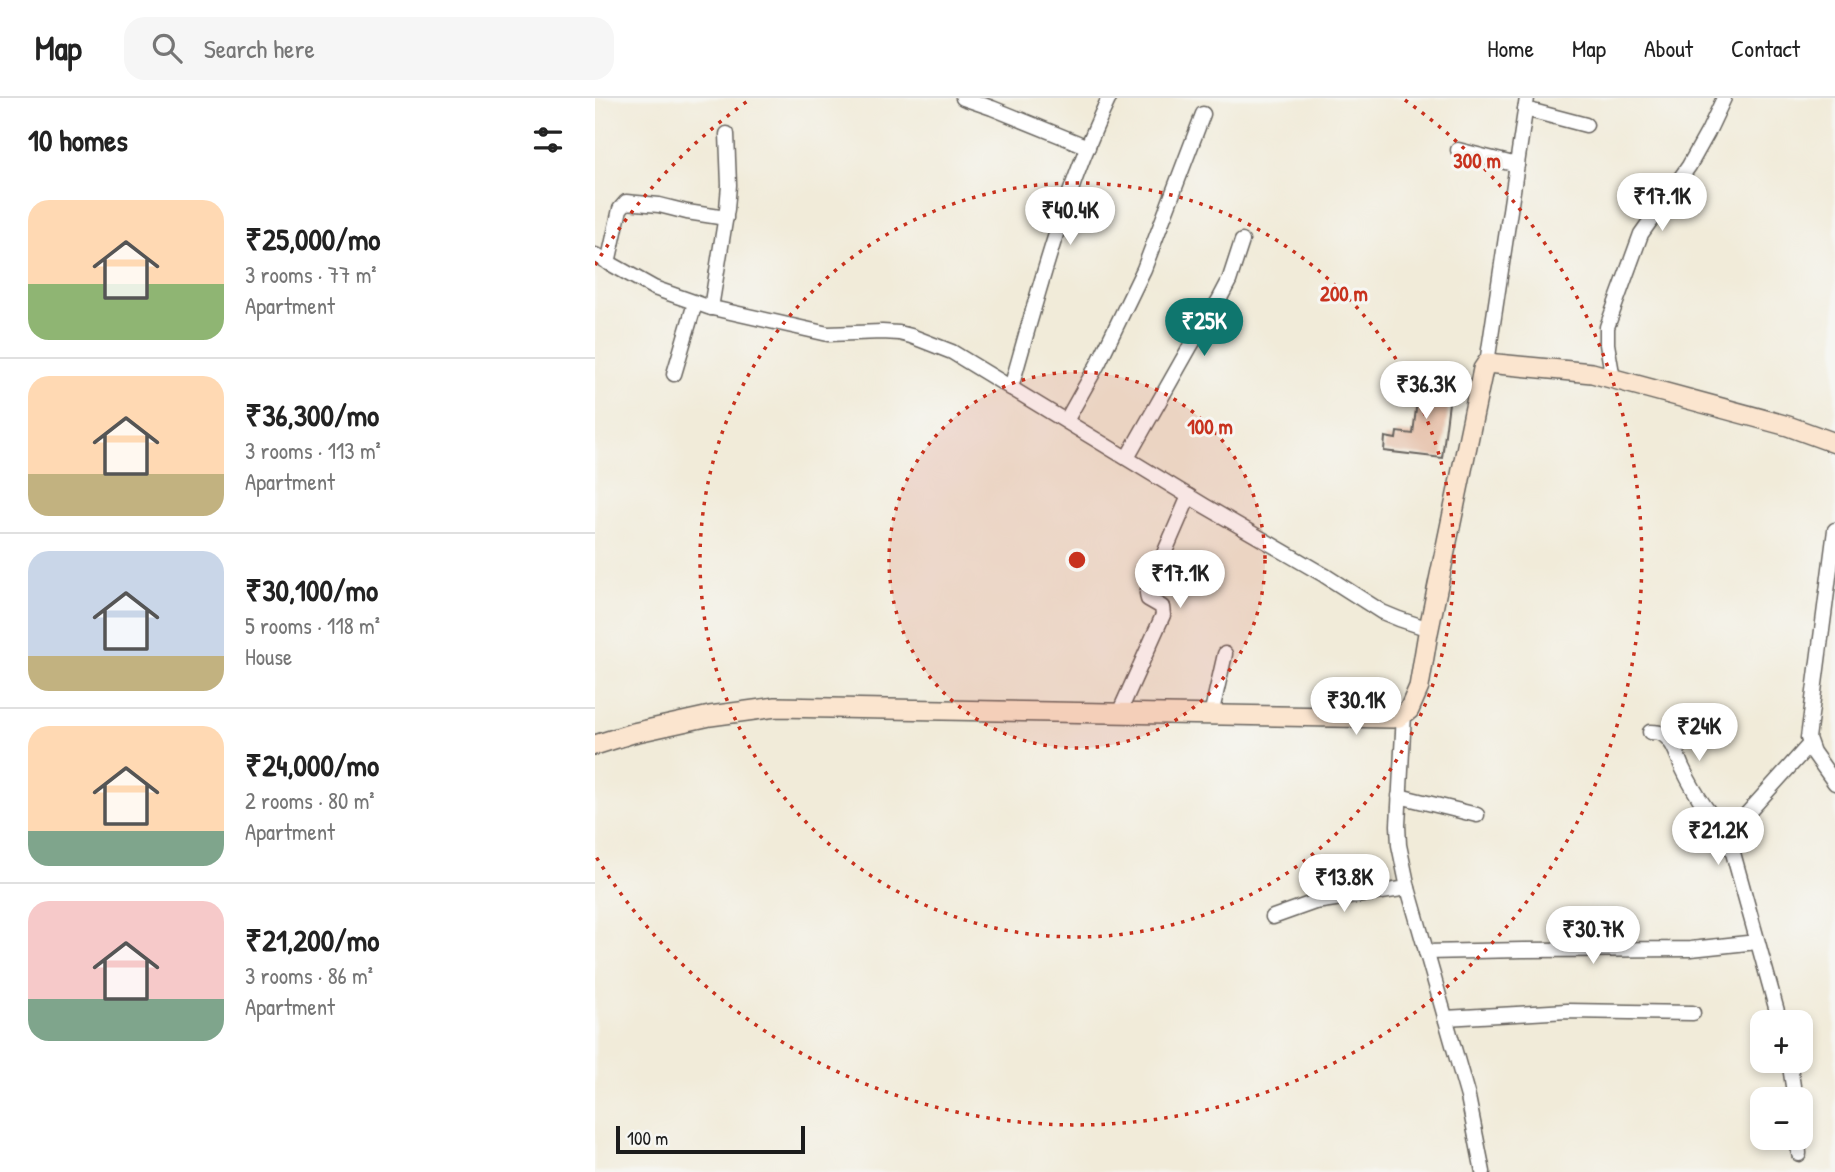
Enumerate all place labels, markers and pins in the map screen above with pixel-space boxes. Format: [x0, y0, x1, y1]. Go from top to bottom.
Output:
pin: ₹17.1K [1605, 174, 1719, 233]
pin: ₹40.4K [1013, 188, 1127, 247]
pin: ₹25K [1163, 299, 1245, 358]
pin: ₹36.3K [1369, 362, 1483, 421]
centre of rings [1065, 548, 1089, 572]
pin: ₹17.1K [1123, 550, 1237, 610]
pin: ₹30.1K [1299, 678, 1413, 737]
pin: ₹24K [1658, 704, 1740, 763]
pin: ₹21.2K [1661, 808, 1775, 867]
pin: ₹13.8K [1287, 854, 1401, 914]
pin: ₹30.7K [1536, 906, 1650, 966]

